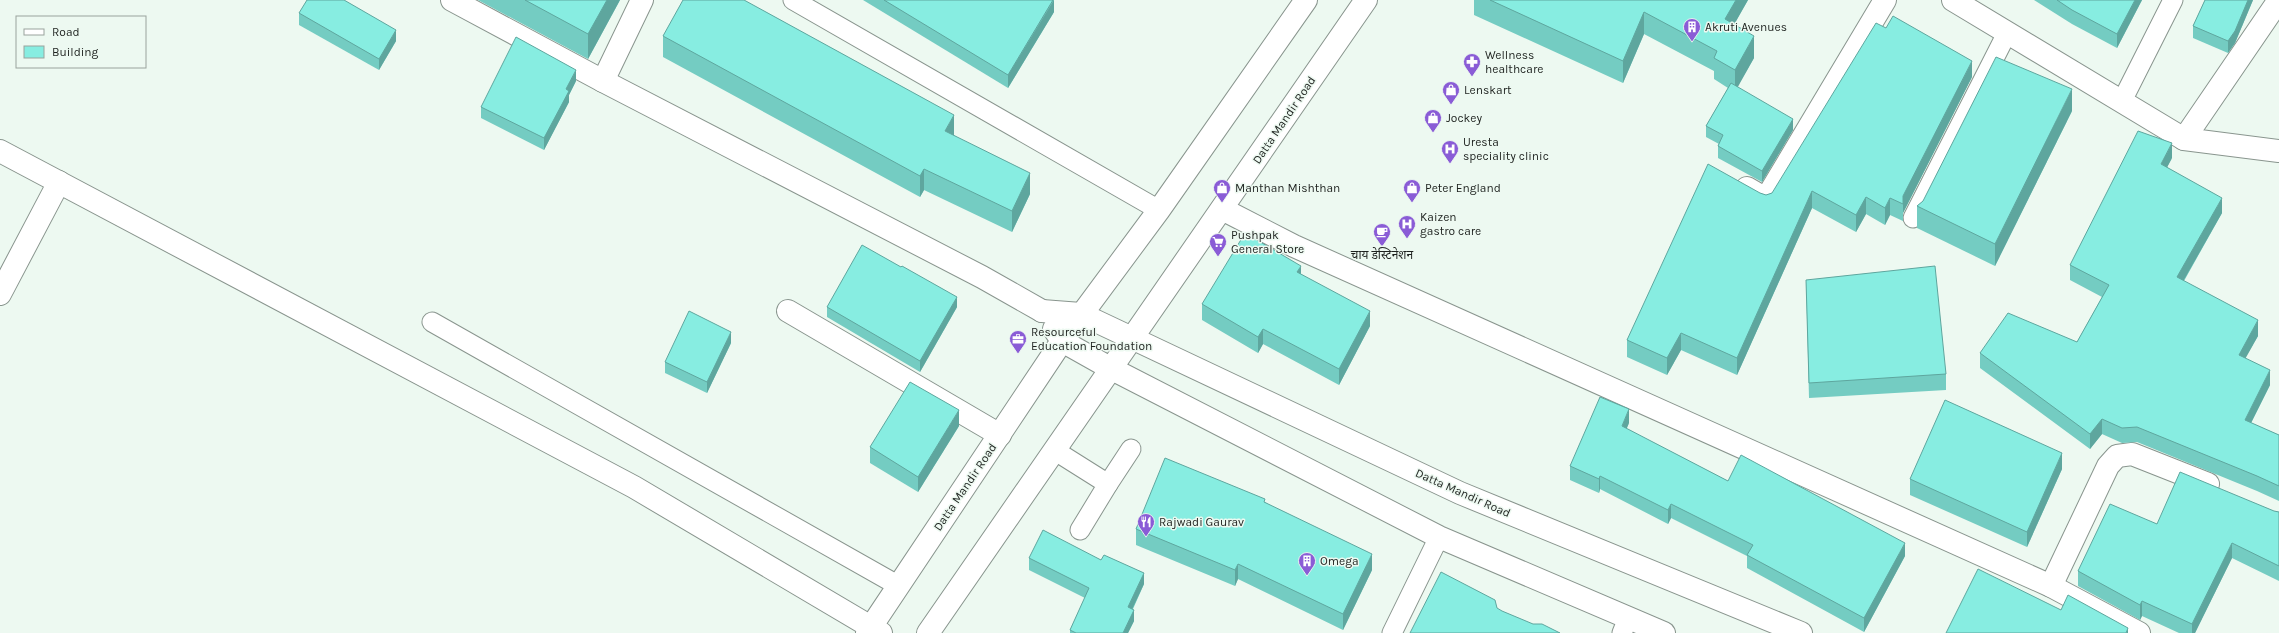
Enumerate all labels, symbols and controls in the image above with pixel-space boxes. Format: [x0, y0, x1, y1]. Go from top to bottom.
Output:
legend [16, 16, 146, 68]
building icon: Akruti Avenues [1682, 17, 1702, 42]
place label: Akruti Avenues [1705, 20, 1787, 34]
text: Road [52, 25, 80, 39]
text: Building [52, 45, 99, 59]
place label: Wellness healthcare [1485, 48, 1543, 76]
pharmacy icon: Wellness healthcare [1462, 52, 1482, 77]
street label: Datta Mandir Road [1250, 74, 1318, 166]
shop icon: Lenskart [1441, 80, 1461, 105]
place label: Lenskart [1464, 83, 1512, 97]
shop icon: Jockey [1423, 108, 1443, 133]
place label: Jockey [1446, 111, 1483, 125]
place label: Uresta speciality clinic [1463, 135, 1549, 163]
hospital icon: Uresta speciality clinic [1440, 139, 1460, 164]
shop icon: Manthan Mishthan [1212, 178, 1232, 203]
shop icon: Peter England [1402, 178, 1422, 203]
place label: Manthan Mishthan [1235, 181, 1340, 195]
place label: Peter England [1425, 181, 1501, 195]
place label: Kaizen gastro care [1420, 210, 1481, 238]
hospital icon: Kaizen gastro care [1397, 214, 1417, 239]
cafe icon: चाय डेस्टिनेशन [1372, 222, 1392, 247]
place label: Pushpak General Store [1231, 228, 1304, 256]
supermarket icon: Pushpak General Store [1208, 232, 1228, 257]
place label: चाय डेस्टिनेशन [1351, 247, 1413, 262]
place label: Resourceful Education Foundation [1031, 325, 1152, 353]
office icon: Resourceful Education Foundation [1008, 329, 1028, 354]
street label: Datta Mandir Road [931, 441, 999, 533]
street label: Datta Mandir Road [1413, 466, 1513, 520]
restaurant icon: Rajwadi Gaurav [1136, 512, 1156, 537]
place label: Rajwadi Gaurav [1159, 515, 1244, 529]
building icon: Omega [1297, 551, 1317, 576]
place label: Omega [1320, 554, 1359, 568]

